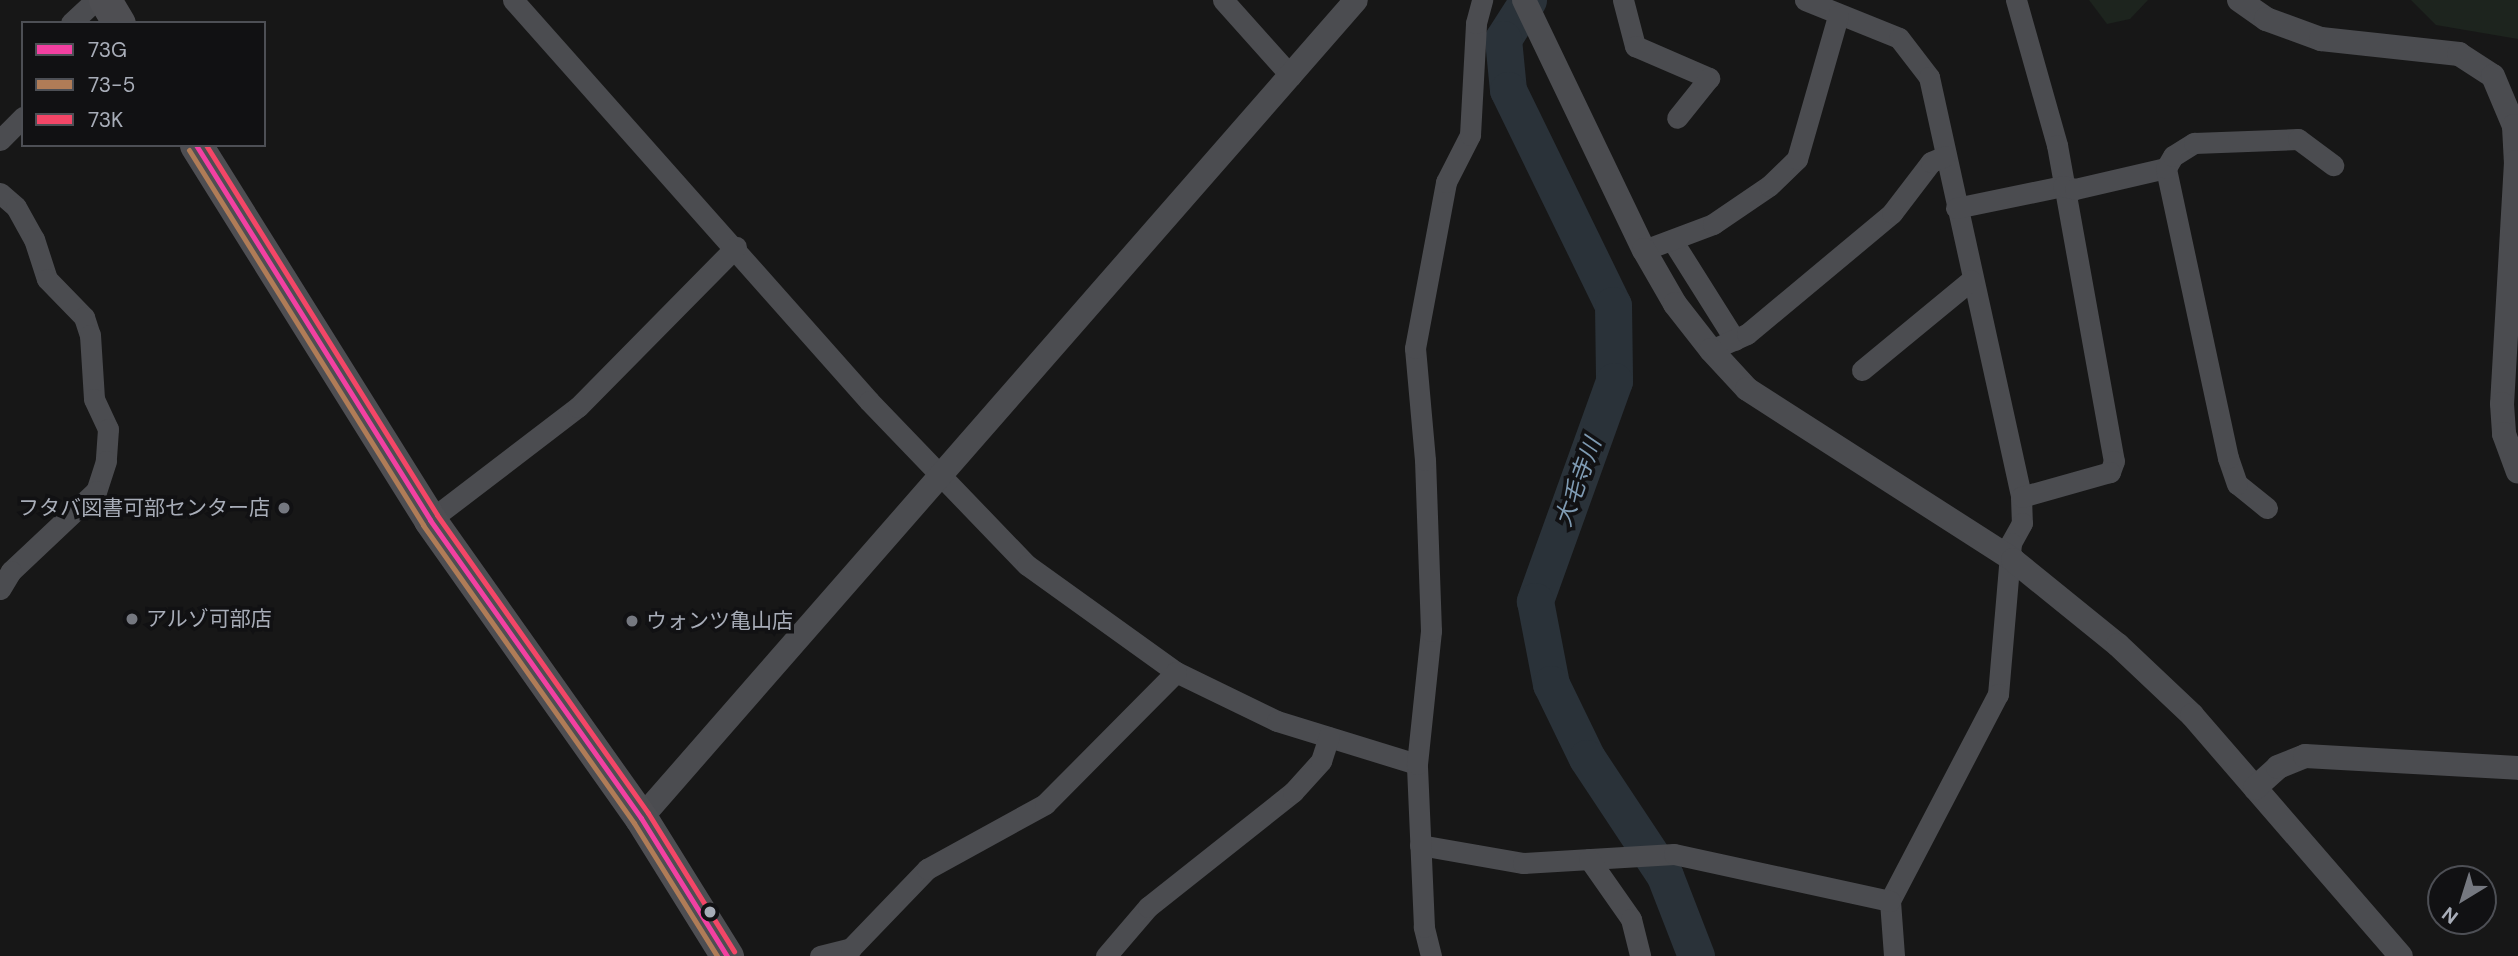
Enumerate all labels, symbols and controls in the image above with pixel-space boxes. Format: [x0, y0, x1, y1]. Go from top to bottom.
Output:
legend [21, 21, 266, 147]
text: 73G [88, 36, 127, 64]
text: 73-5 [88, 71, 135, 99]
text: 73K [88, 106, 123, 134]
water label: 大毛寺川 [1549, 434, 1607, 530]
place label: フタバ図書可部センター店 [18, 495, 270, 521]
marker: フタバ図書可部センター店 [276, 500, 292, 516]
place label: アルゾ可部店 [146, 606, 272, 632]
place label: ウォンツ亀山店 [646, 608, 793, 634]
marker: アルゾ可部店 [124, 611, 140, 627]
marker: ウォンツ亀山店 [624, 613, 640, 629]
north arrow [2427, 865, 2497, 935]
text: N [2437, 901, 2463, 929]
unlabelled marker [703, 905, 717, 919]

